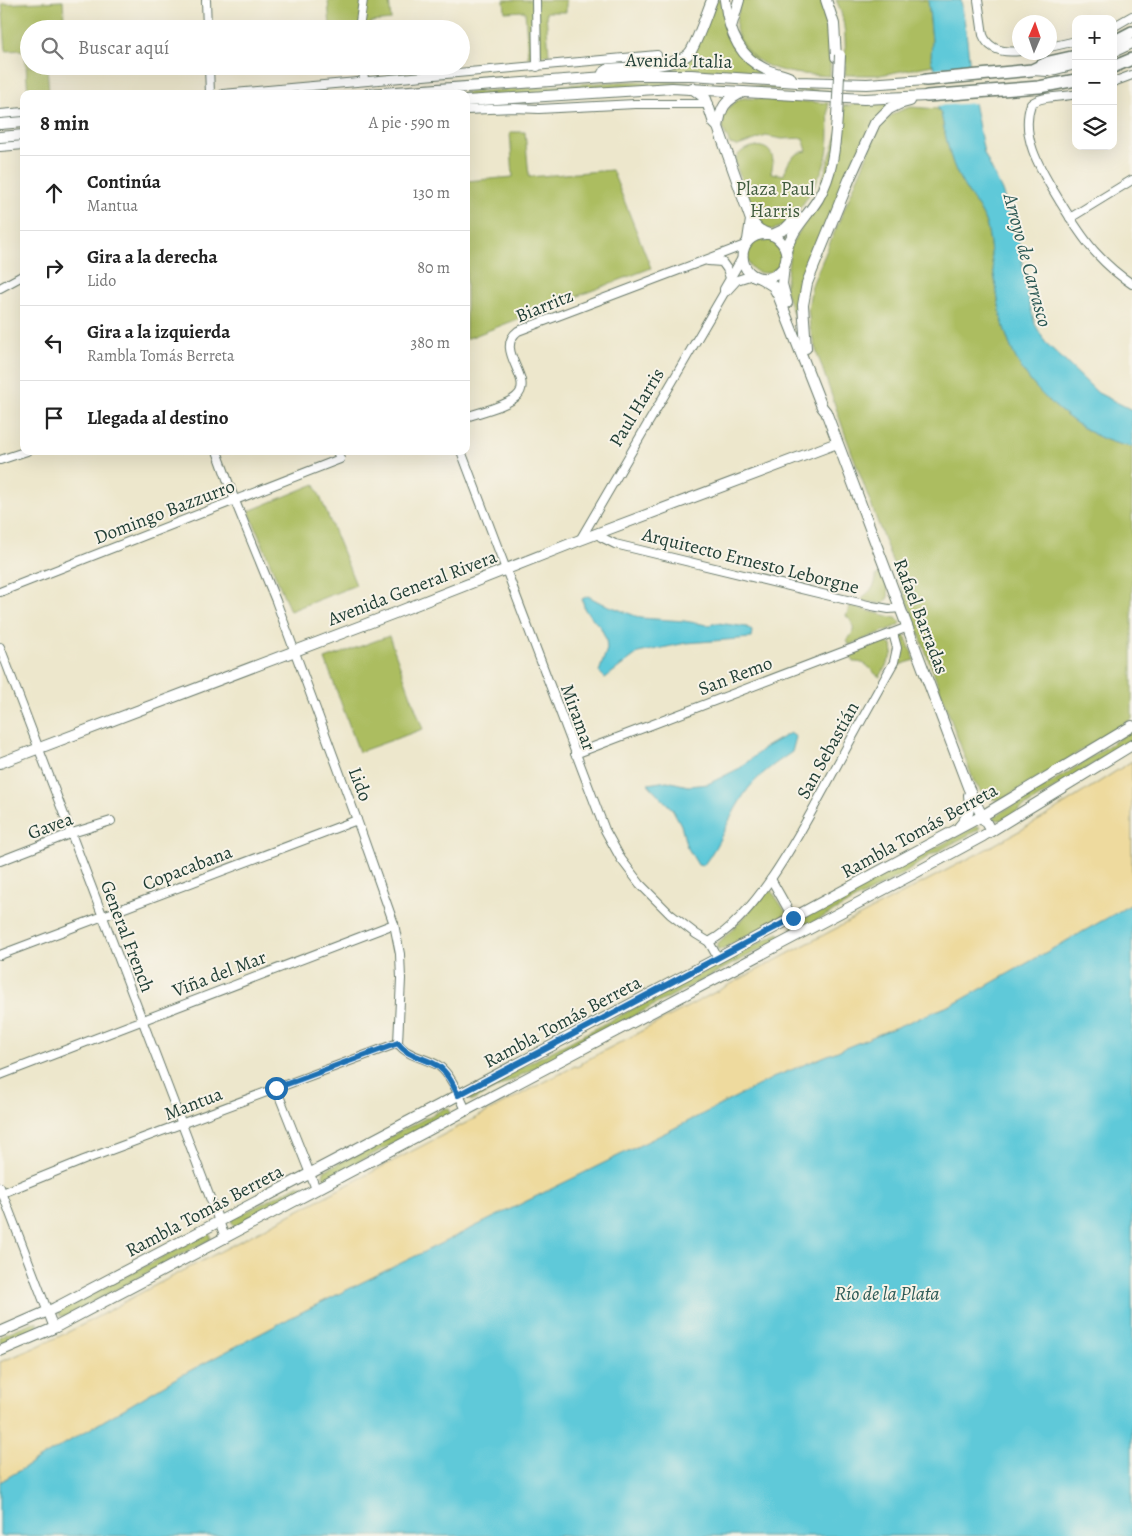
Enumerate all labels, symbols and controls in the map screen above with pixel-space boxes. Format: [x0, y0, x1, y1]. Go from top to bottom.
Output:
north arrow [1012, 15, 1057, 60]
map controls [1072, 15, 1117, 150]
button: + [1072, 15, 1117, 60]
search box [20, 20, 470, 75]
icon: search [38, 34, 66, 62]
text: Buscar aquí [78, 35, 169, 61]
street label: Avenida Italia [624, 47, 733, 75]
button: − [1072, 60, 1117, 105]
button: layers [1072, 105, 1117, 150]
text: 8 min [40, 109, 89, 137]
text: A pie · 590 m [369, 112, 450, 134]
text: Continúa [87, 169, 161, 195]
park label: Plaza Paul Harris [735, 176, 815, 224]
icon: ahead [40, 179, 68, 207]
text: 130 m [413, 182, 450, 204]
water label: Arroyo de Carrasco [996, 189, 1058, 330]
text: Mantua [87, 195, 138, 217]
text: Gira a la derecha [87, 244, 218, 270]
icon: right [40, 254, 68, 282]
text: 80 m [417, 257, 450, 279]
text: Lido [87, 270, 116, 292]
street label: Biarritz [512, 283, 577, 329]
text: Gira a la izquierda [87, 319, 230, 345]
icon: left [40, 329, 68, 357]
text: 380 m [411, 332, 450, 354]
text: Rambla Tomás Berreta [87, 345, 235, 367]
street label: Paul Harris [603, 363, 671, 452]
icon: arrive [40, 404, 68, 432]
text: Llegada al destino [87, 405, 229, 431]
street label: Domingo Bazzurro [90, 473, 239, 551]
street label: Arquitecto Ernesto Leborgne [639, 521, 862, 601]
street label: Avenida General Rivera [323, 544, 501, 633]
street label: Rafael Barradas [887, 555, 955, 678]
street label: San Remo [695, 650, 776, 702]
street label: Miramar [554, 680, 602, 754]
street label: San Sebastián [790, 697, 865, 804]
street label: Lido [342, 764, 378, 805]
street label: Rambla Tomás Berreta [837, 777, 1003, 885]
street label: Gavea [24, 806, 77, 846]
street label: Copacabana [139, 839, 236, 897]
street label: General French [94, 877, 160, 996]
route end [782, 907, 805, 930]
street label: Viña del Mar [168, 944, 270, 1004]
street label: Rambla Tomás Berreta [479, 969, 646, 1074]
route start [265, 1077, 288, 1100]
street label: Mantua [160, 1081, 226, 1127]
street label: Rambla Tomás Berreta [121, 1158, 288, 1263]
water label: Río de la Plata [834, 1280, 940, 1307]

